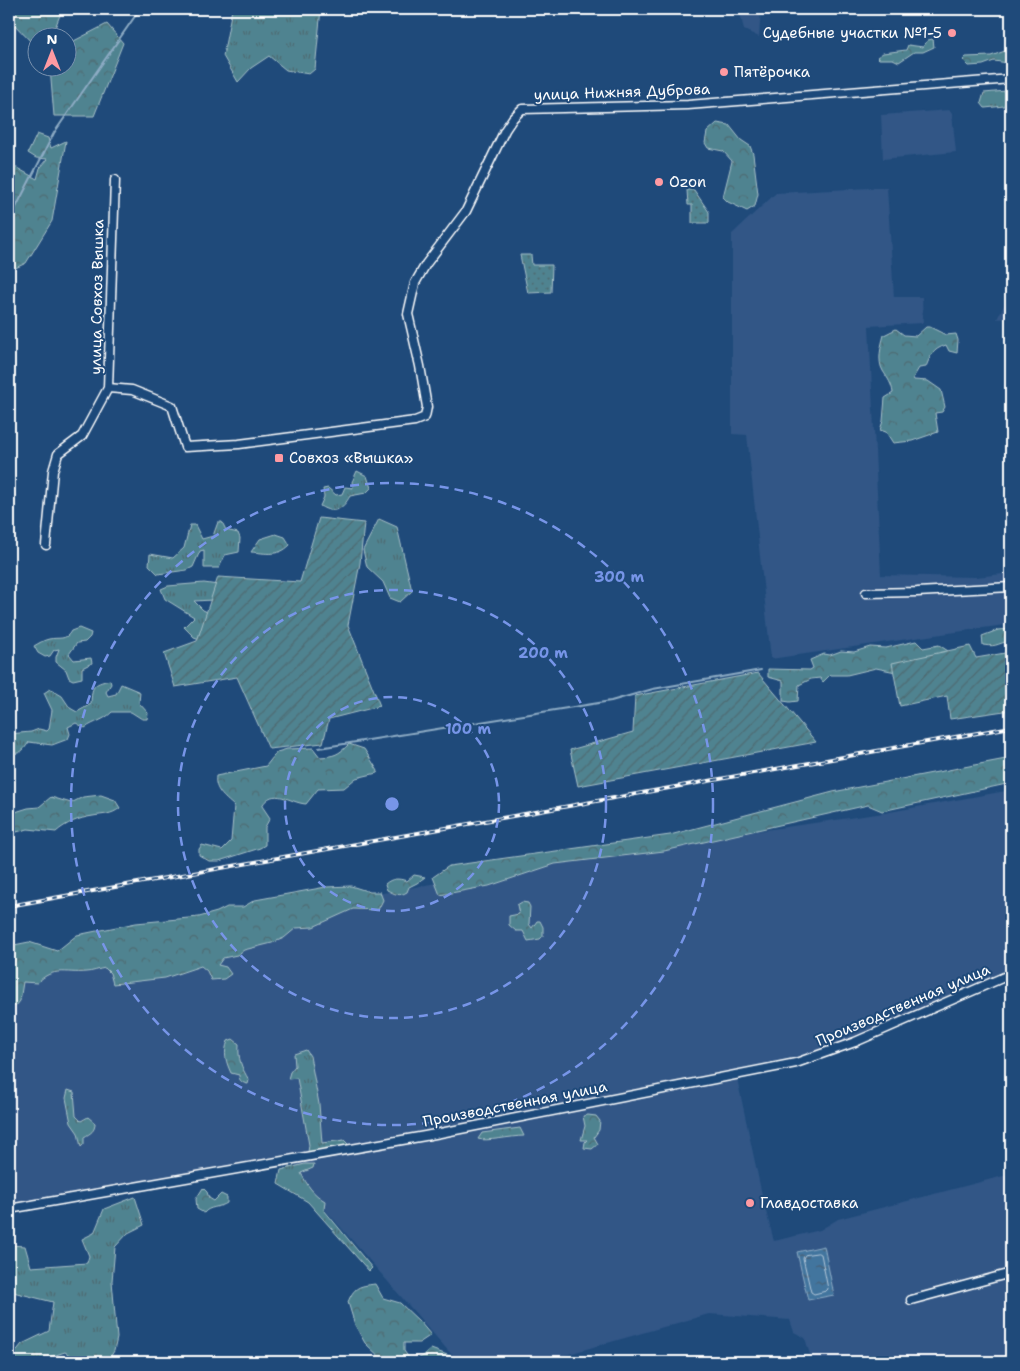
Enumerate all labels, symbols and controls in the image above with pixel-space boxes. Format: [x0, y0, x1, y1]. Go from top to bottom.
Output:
place label: Судебные участки №1-5 [763, 23, 942, 43]
marker: Судебные участки №1-5 [946, 27, 958, 39]
north arrow [28, 28, 78, 78]
text: N [46, 30, 58, 48]
place label: Пятёрочка [734, 62, 811, 82]
marker: Пятёрочка [718, 66, 730, 78]
street label: улица Нижняя Дуброва [533, 79, 711, 105]
place label: Ozon [669, 172, 706, 192]
marker: Ozon [653, 176, 665, 188]
street label: улица Совхоз Вышка [86, 218, 108, 375]
place label: Совхоз «Вышка» [289, 448, 413, 468]
marker: Совхоз «Вышка» [273, 452, 285, 464]
text: 300 m [594, 567, 644, 587]
text: 200 m [518, 643, 568, 663]
text: 100 m [445, 719, 491, 739]
centre of rings [383, 795, 401, 813]
street label: Производственная улица [813, 959, 994, 1051]
street label: Производственная улица [421, 1076, 609, 1132]
place label: Главдоставка [760, 1193, 859, 1213]
marker: Главдоставка [744, 1197, 756, 1209]

